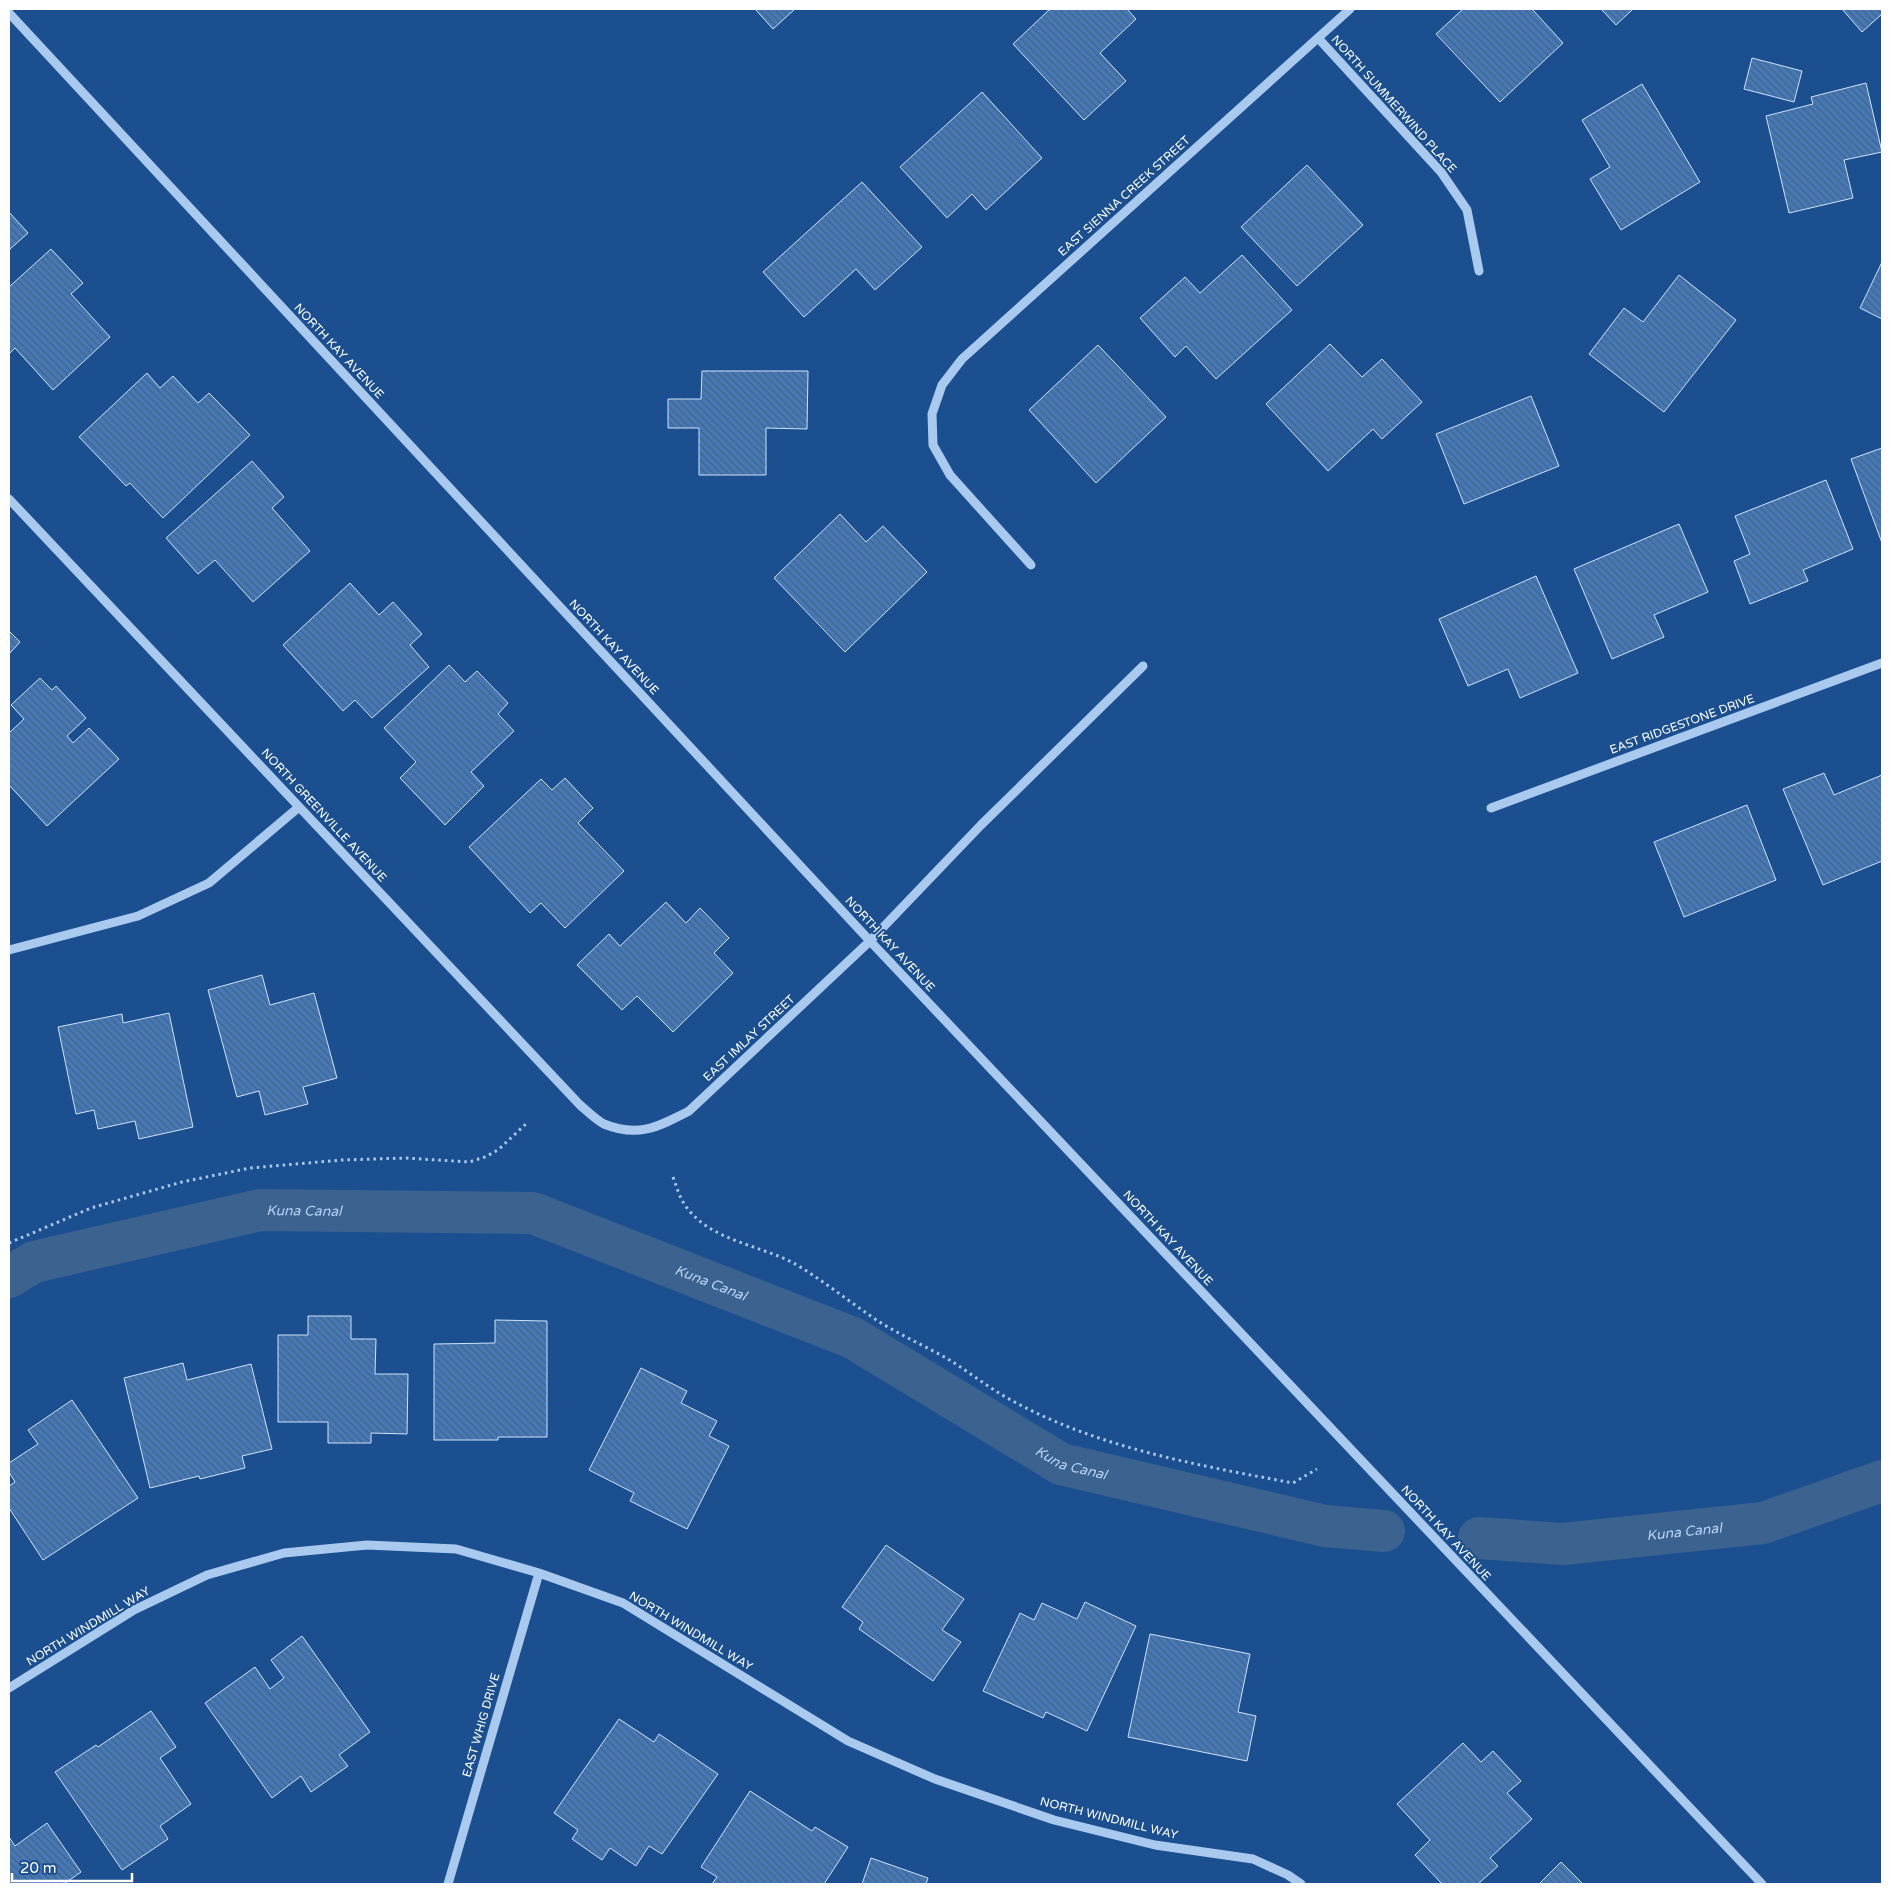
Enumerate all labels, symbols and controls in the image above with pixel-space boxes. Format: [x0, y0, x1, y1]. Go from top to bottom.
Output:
street label: NORTH SUMMERWIND PLACE [1329, 32, 1460, 176]
street label: EAST SIENNA CREEK STREET [1055, 133, 1193, 259]
street label: NORTH KAY AVENUE [291, 301, 387, 402]
street label: NORTH KAY AVENUE [566, 597, 662, 698]
street label: EAST RIDGESTONE DRIVE [1608, 691, 1756, 757]
street label: NORTH GREENVILLE AVENUE [258, 745, 390, 885]
street label: NORTH KAY AVENUE [842, 894, 938, 995]
street label: EAST IMLAY STREET [700, 991, 798, 1084]
street label: NORTH KAY AVENUE [1120, 1188, 1216, 1289]
water label: Kuna Canal [266, 1202, 343, 1220]
water label: Kuna Canal [672, 1261, 750, 1305]
water label: Kuna Canal [1032, 1442, 1110, 1484]
street label: NORTH KAY AVENUE [1398, 1483, 1494, 1584]
water label: Kuna Canal [1646, 1519, 1724, 1544]
street label: NORTH WINDMILL WAY [24, 1583, 153, 1668]
street label: NORTH WINDMILL WAY [627, 1589, 756, 1674]
street label: EAST WHIG DRIVE [459, 1671, 503, 1779]
street label: NORTH WINDMILL WAY [1039, 1794, 1180, 1842]
scale bar [12, 1850, 132, 1882]
text: 20 m [20, 1859, 57, 1877]

